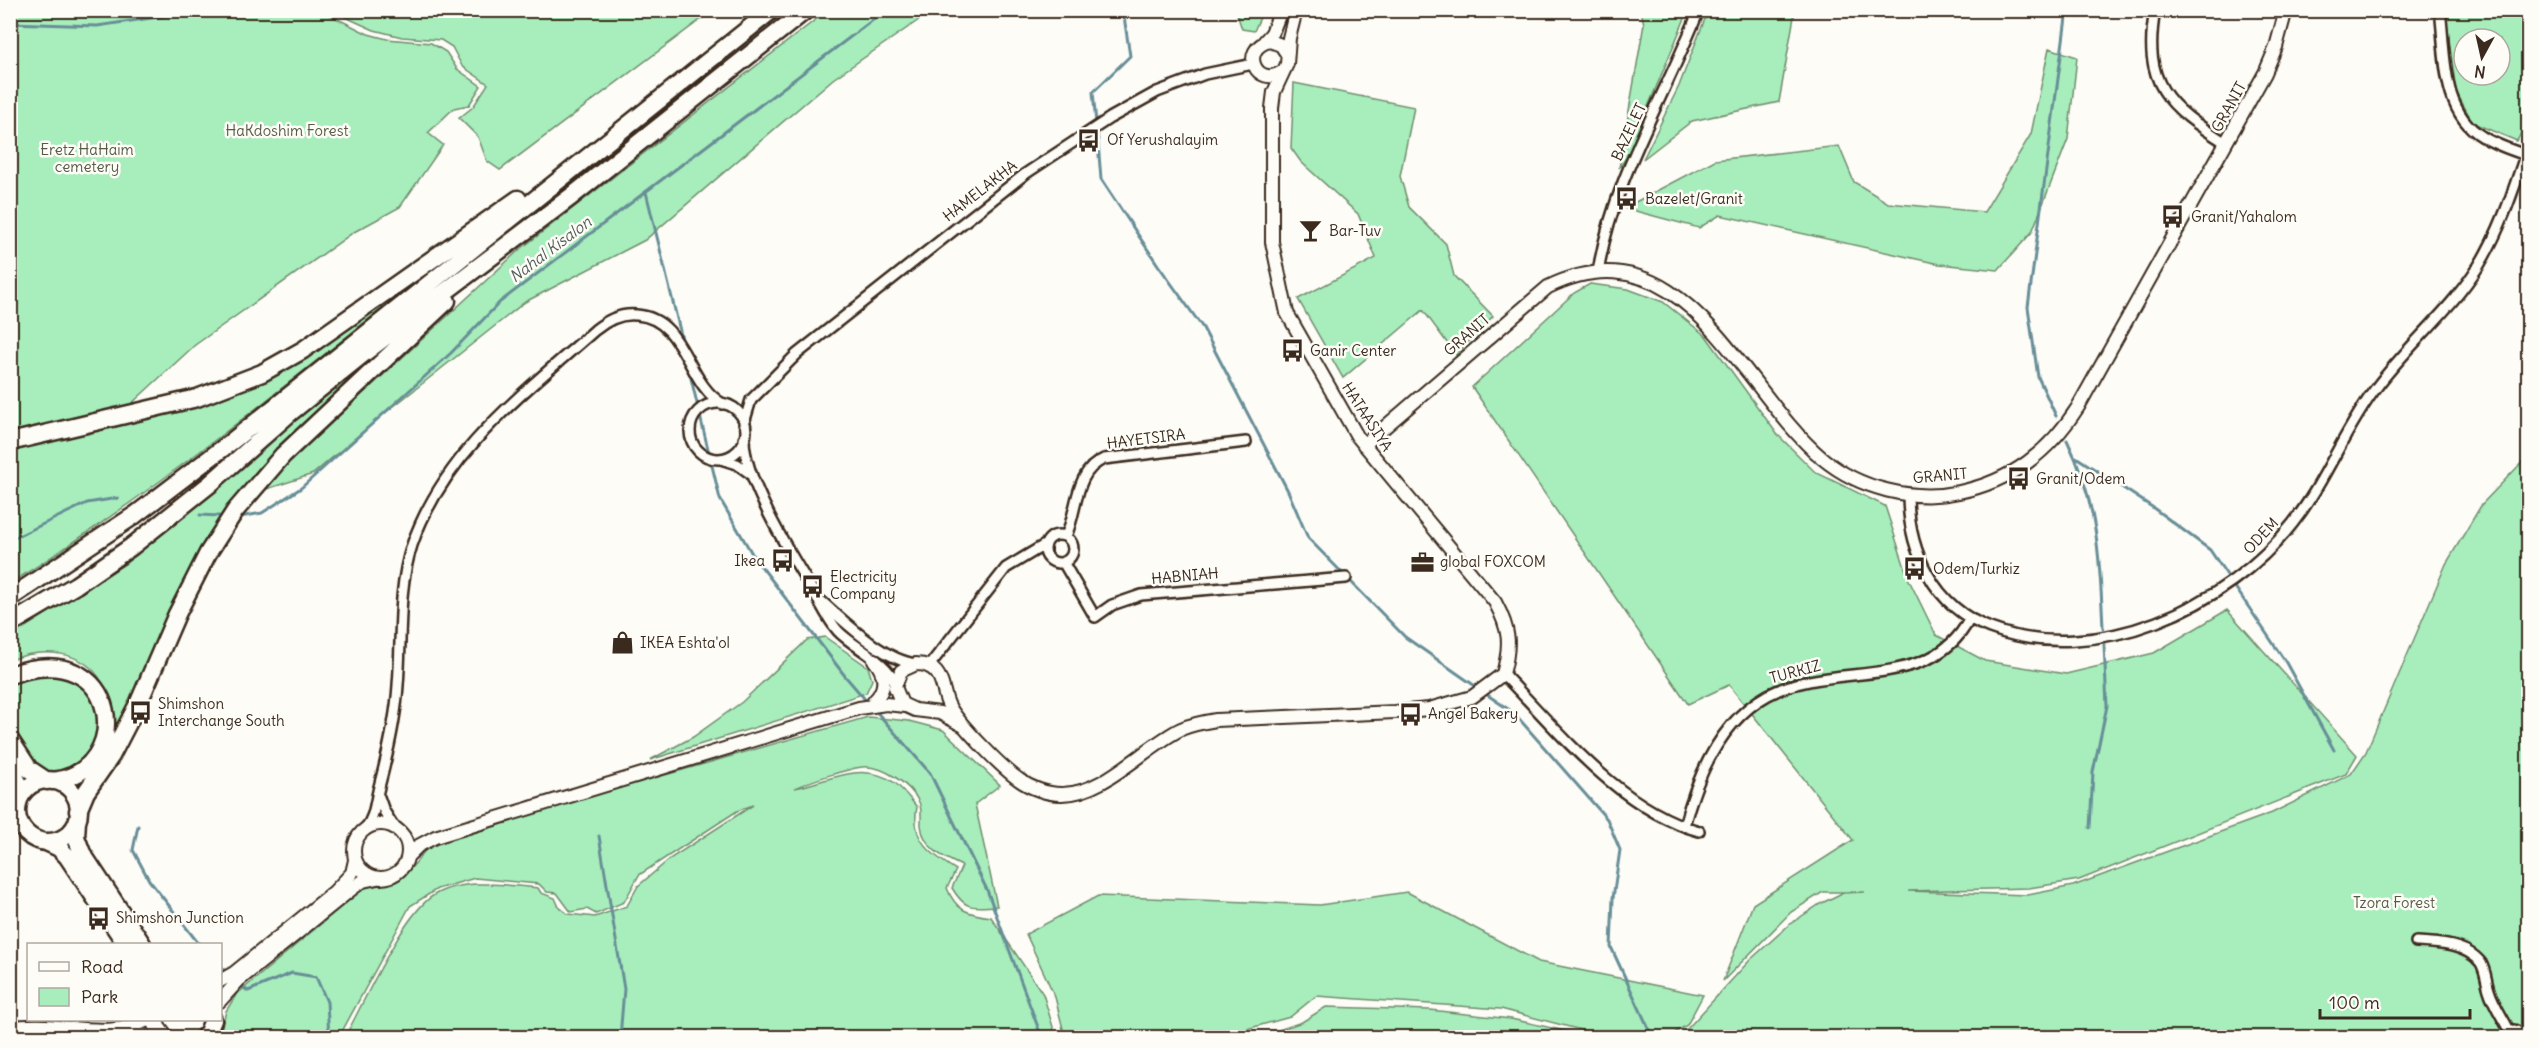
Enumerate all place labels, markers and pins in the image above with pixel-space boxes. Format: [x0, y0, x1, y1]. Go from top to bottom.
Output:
bus stop icon: Of Yerushalayim [1076, 127, 1102, 153]
place label: Of Yerushalayim [1107, 130, 1218, 149]
bus stop icon: Bazelet/Granit [1614, 186, 1640, 212]
place label: Bazelet/Granit [1645, 189, 1743, 208]
bus stop icon: Granit/Yahalom [2160, 204, 2186, 230]
place label: Granit/Yahalom [2191, 207, 2297, 226]
bar icon: Bar-Tuv [1298, 218, 1324, 244]
place label: Bar-Tuv [1329, 221, 1381, 240]
bus stop icon: Ganir Center [1279, 338, 1305, 364]
place label: Ganir Center [1310, 341, 1396, 360]
bus stop icon: Granit/Odem [2005, 466, 2031, 492]
place label: Granit/Odem [2036, 469, 2126, 488]
bus stop icon: Ikea [770, 548, 796, 574]
office icon: global FOXCOM [1409, 549, 1435, 575]
place label: Ikea [734, 551, 765, 570]
place label: global FOXCOM [1440, 552, 1546, 571]
bus stop icon: Odem/Turkiz [1902, 556, 1928, 582]
place label: Odem/Turkiz [1933, 559, 2020, 578]
place label: Electricity Company [830, 567, 897, 603]
bus stop icon: Electricity Company [799, 573, 825, 599]
shop icon: IKEA Eshta'ol [609, 630, 635, 656]
place label: IKEA Eshta'ol [640, 633, 730, 652]
place label: Shimshon Interchange South [158, 694, 285, 730]
bus stop icon: Shimshon Interchange South [127, 700, 153, 726]
bus stop icon: Angel Bakery [1397, 701, 1423, 727]
place label: Angel Bakery [1428, 704, 1518, 723]
bus stop icon: Shimshon Junction [85, 905, 111, 931]
place label: Shimshon Junction [116, 908, 244, 927]

